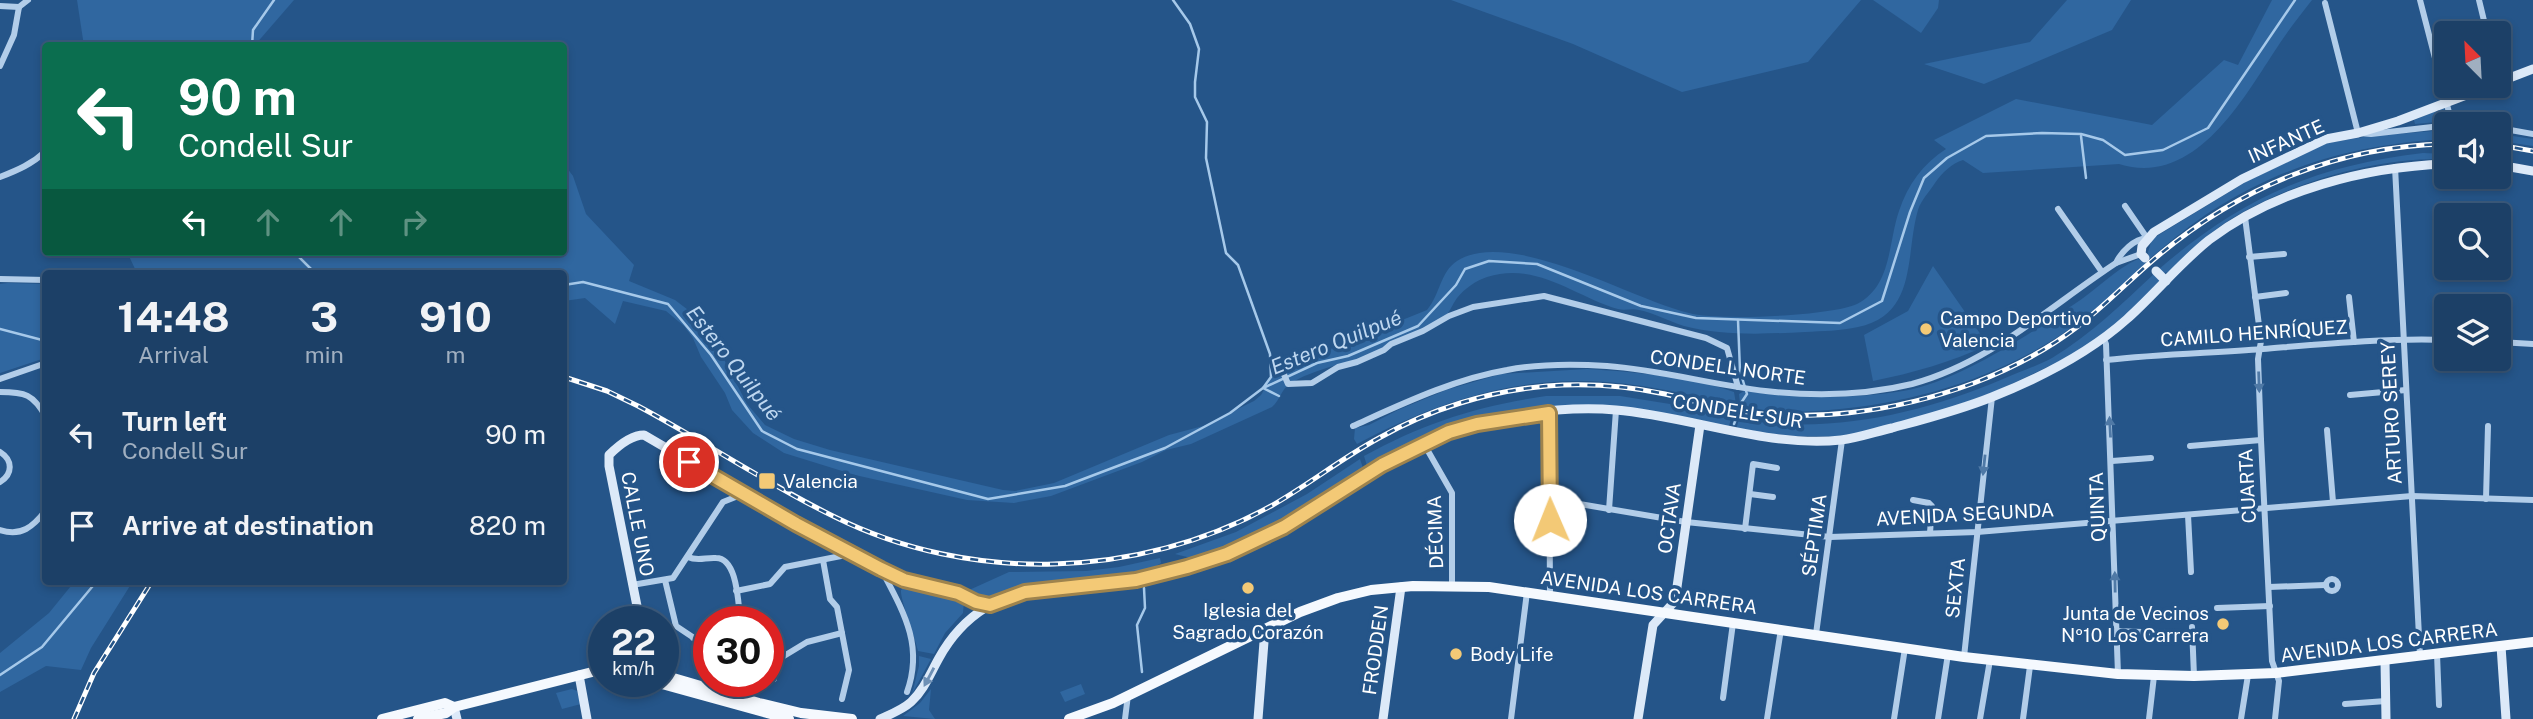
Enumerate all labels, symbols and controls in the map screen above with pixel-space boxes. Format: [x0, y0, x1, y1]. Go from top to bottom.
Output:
north arrow [2434, 21, 2511, 98]
map controls [2434, 21, 2511, 371]
text: 90 m [178, 68, 297, 126]
icon: left [63, 70, 154, 161]
button: sound [2434, 112, 2511, 189]
street label: INFANTE [2245, 115, 2327, 167]
text: Condell Sur [178, 127, 353, 164]
icon: left [176, 203, 214, 241]
icon: ahead [249, 203, 287, 241]
icon: ahead [322, 203, 360, 241]
icon: right [395, 203, 433, 241]
button: search [2434, 203, 2511, 280]
text: 14:48 [117, 292, 230, 341]
text: 3 [310, 292, 338, 341]
text: 910 [419, 292, 492, 341]
button: layers [2434, 294, 2511, 371]
water label: Estero Quilpué [681, 300, 787, 426]
water label: Estero Quilpué [1267, 304, 1405, 380]
place label: Campo Deportivo Valencia [1940, 307, 2092, 351]
street label: CAMILO HENRÍQUEZ [2160, 315, 2348, 351]
marker: Campo Deportivo Valencia [1918, 321, 1934, 337]
text: Arrival [138, 341, 209, 368]
text: min [305, 341, 344, 368]
text: m [445, 341, 465, 368]
street label: ARTURO SEREY [2376, 341, 2406, 485]
street label: CONDELL NORTE [1649, 345, 1807, 389]
one-way arrow [2253, 371, 2265, 393]
street label: CONDELL SUR [1671, 390, 1805, 432]
text: Turn left [122, 406, 227, 437]
icon: left [63, 416, 101, 454]
one-way arrow [2104, 416, 2115, 438]
text: 90 m [485, 419, 546, 450]
pin [659, 432, 719, 492]
text: Condell Sur [122, 437, 248, 464]
icon: arrive [670, 443, 708, 481]
street label: CUARTA [2234, 448, 2260, 524]
one-way arrow [1979, 454, 1990, 476]
street label: CALLE UNO [617, 470, 659, 578]
place label: Valencia [783, 470, 858, 492]
marker: Valencia [757, 471, 777, 491]
street label: QUINTA [2085, 472, 2109, 542]
street label: OCTAVA [1653, 481, 1685, 555]
position arrow [1513, 483, 1587, 557]
street label: SÉPTIMA [1797, 492, 1831, 578]
street label: DÉCIMA [1423, 495, 1447, 569]
street label: AVENIDA SEGUNDA [1875, 498, 2055, 530]
icon: arrive [63, 507, 101, 545]
text: Arrive at destination [122, 510, 374, 541]
text: 820 m [469, 510, 546, 541]
street label: SEXTA [1941, 556, 1969, 620]
street label: AVENIDA LOS CARRERA [1539, 566, 1759, 618]
one-way arrow [2109, 570, 2121, 592]
marker: Iglesia del Sagrado Corazón [1240, 580, 1256, 596]
place label: Iglesia del Sagrado Corazón [1172, 599, 1324, 643]
place label: Junta de Vecinos Nº10 Los Carrera [2061, 602, 2209, 646]
street label: FRODDEN [1358, 604, 1392, 696]
speed limit sign: 30 [693, 606, 784, 697]
marker: Junta de Vecinos Nº10 Los Carrera [2215, 616, 2231, 632]
street label: AVENIDA LOS CARRERA [2279, 618, 2499, 666]
text: 22 [611, 622, 656, 663]
place label: Body Life [1470, 643, 1553, 665]
marker: Body Life [1448, 646, 1464, 662]
text: km/h [612, 658, 655, 679]
one-way arrow [923, 667, 934, 687]

